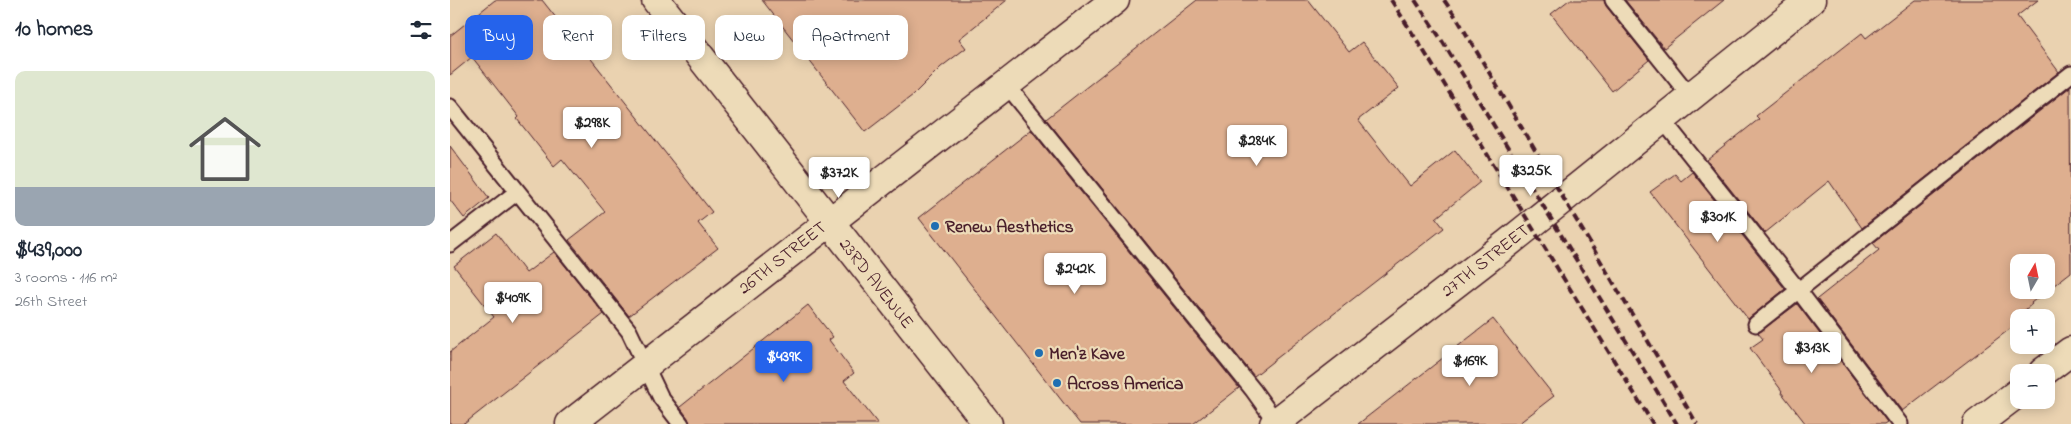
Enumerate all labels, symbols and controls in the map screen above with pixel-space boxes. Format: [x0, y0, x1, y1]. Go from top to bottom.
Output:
text: 10 homes [15, 15, 93, 45]
chip: Buy [465, 15, 533, 60]
chip: Rent [543, 15, 612, 60]
chip: Filters [622, 15, 705, 60]
chip: New [715, 15, 783, 60]
chip: Apartment [793, 15, 908, 60]
icon: filters [407, 16, 435, 44]
icon: home [180, 104, 270, 194]
pin: $298K [557, 106, 627, 149]
text: $298K [574, 111, 610, 135]
pin: $284K [1222, 124, 1292, 167]
text: $284K [1238, 129, 1276, 153]
pin: $325K [1496, 154, 1566, 197]
pin: $372K [804, 156, 874, 199]
text: $325K [1510, 159, 1552, 183]
text: $372K [820, 161, 858, 185]
pin: $301K [1683, 200, 1753, 243]
text: $301K [1700, 205, 1736, 229]
place label: Renew Aesthetics [945, 215, 1074, 241]
street label: 26TH STREET [733, 216, 833, 301]
street label: 27TH STREET [1437, 219, 1536, 304]
marker: Renew Aesthetics [929, 220, 941, 232]
street label: 23RD AVENUE [832, 233, 919, 335]
text: $439,000 [15, 236, 82, 266]
pin: $242K [1040, 252, 1110, 295]
north arrow [2010, 254, 2055, 299]
map controls [2010, 254, 2055, 409]
text: $242K [1055, 257, 1095, 281]
text: 3 rooms · 116 m² [15, 266, 118, 290]
pin: $409K [478, 282, 548, 324]
text: $409K [495, 286, 531, 310]
text: 26th Street [15, 290, 87, 314]
button: + [2010, 309, 2055, 354]
pin: $313K [1777, 332, 1847, 374]
text: $313K [1794, 336, 1830, 360]
pin: $439K [749, 340, 819, 383]
place label: Men'z Kave [1049, 342, 1126, 368]
pin: $169K [1435, 344, 1505, 387]
text: $439K [766, 345, 802, 369]
marker: Men'z Kave [1033, 347, 1045, 359]
text: $169K [1453, 349, 1487, 373]
button: − [2010, 364, 2055, 409]
place label: Across America [1067, 372, 1184, 398]
marker: Across America [1051, 377, 1063, 389]

